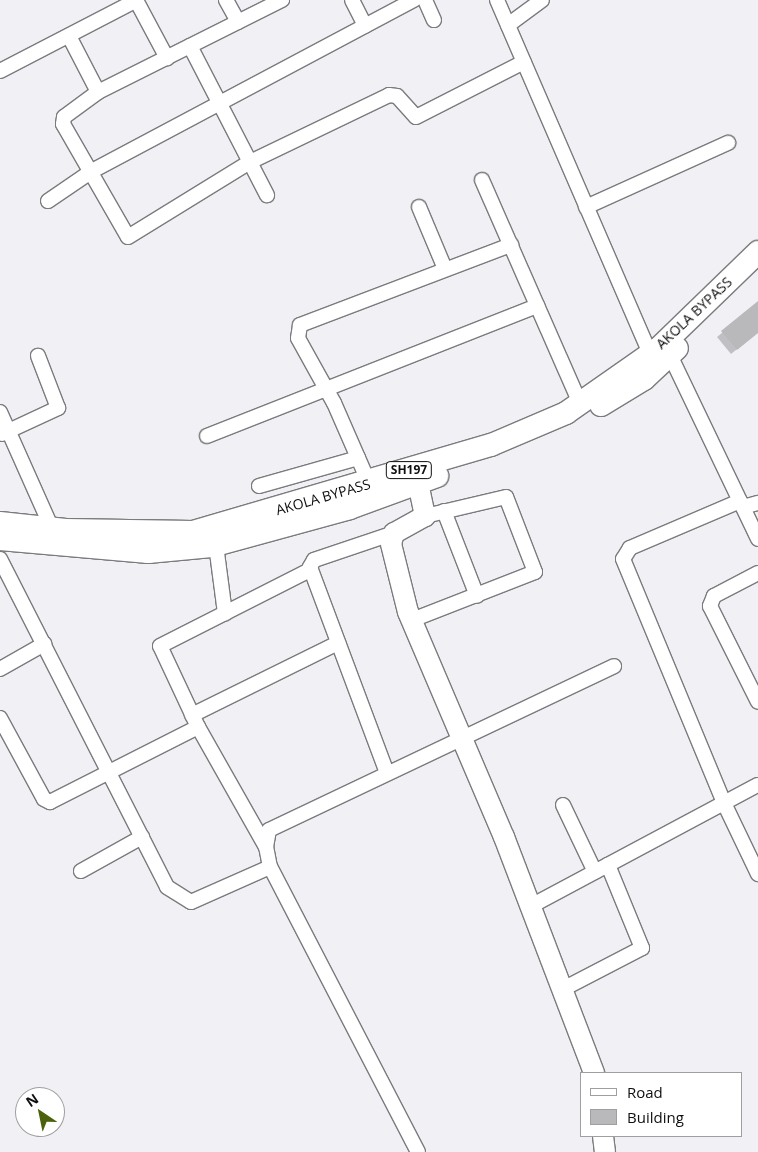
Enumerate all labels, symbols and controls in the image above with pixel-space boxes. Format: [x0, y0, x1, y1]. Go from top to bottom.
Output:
street label: AKOLA BYPASS [653, 274, 735, 352]
road number: SH197 [385, 460, 433, 480]
street label: AKOLA BYPASS [274, 475, 372, 519]
legend [580, 1072, 743, 1137]
text: Road [627, 1082, 663, 1102]
north arrow [15, 1087, 65, 1137]
text: N [22, 1089, 42, 1111]
text: Building [627, 1107, 684, 1127]

